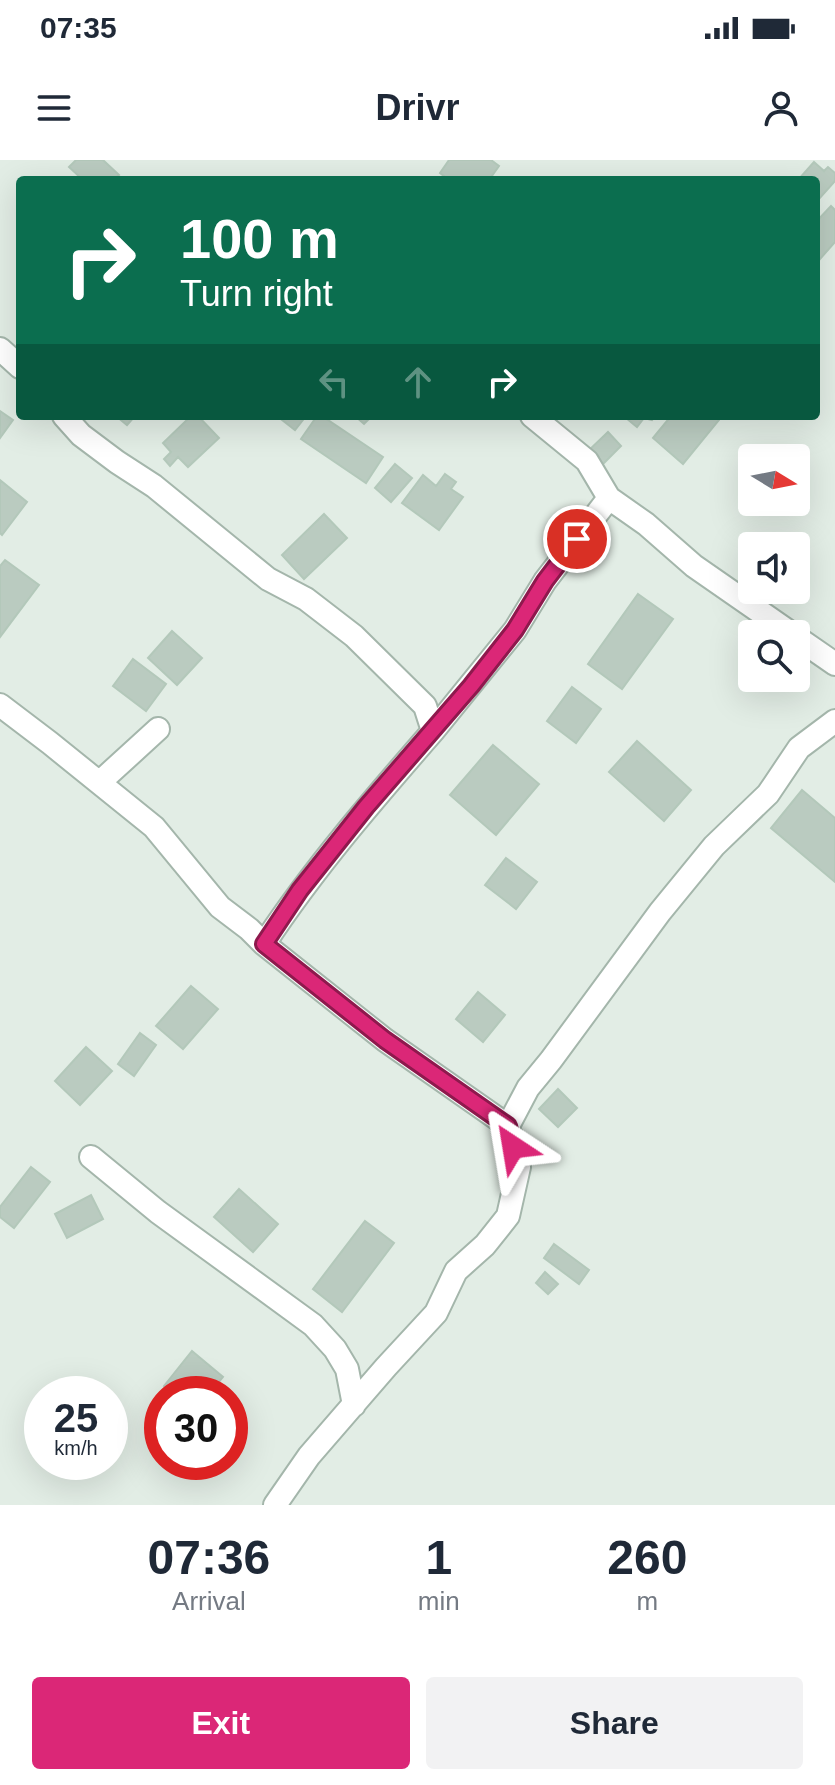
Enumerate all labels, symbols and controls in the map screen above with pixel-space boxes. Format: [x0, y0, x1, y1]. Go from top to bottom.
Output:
text: 07:35 [40, 11, 117, 44]
icon: menu [32, 86, 76, 130]
icon: person [759, 86, 803, 130]
text: Drivr [375, 87, 460, 128]
text: 100 m [180, 207, 339, 270]
icon: right [48, 208, 152, 312]
text: Turn right [180, 273, 333, 314]
icon: left [312, 360, 356, 404]
icon: ahead [396, 360, 440, 404]
icon: right [480, 360, 524, 404]
north arrow [738, 444, 810, 516]
map controls [738, 444, 810, 692]
pin [543, 505, 611, 573]
icon: arrive [555, 517, 599, 561]
button: sound [738, 532, 810, 604]
button: search [738, 620, 810, 692]
position arrow [471, 1105, 555, 1189]
speed limit sign: 30 [144, 1376, 248, 1480]
text: 25 [54, 1396, 98, 1440]
text: km/h [54, 1437, 98, 1459]
text: 07:36 [148, 1531, 270, 1584]
text: 1 [425, 1531, 452, 1584]
text: 260 [607, 1531, 687, 1584]
text: Arrival [172, 1586, 246, 1616]
text: min [418, 1586, 460, 1616]
text: m [637, 1586, 658, 1616]
button: Exit [32, 1677, 410, 1769]
button: Share [426, 1677, 803, 1769]

